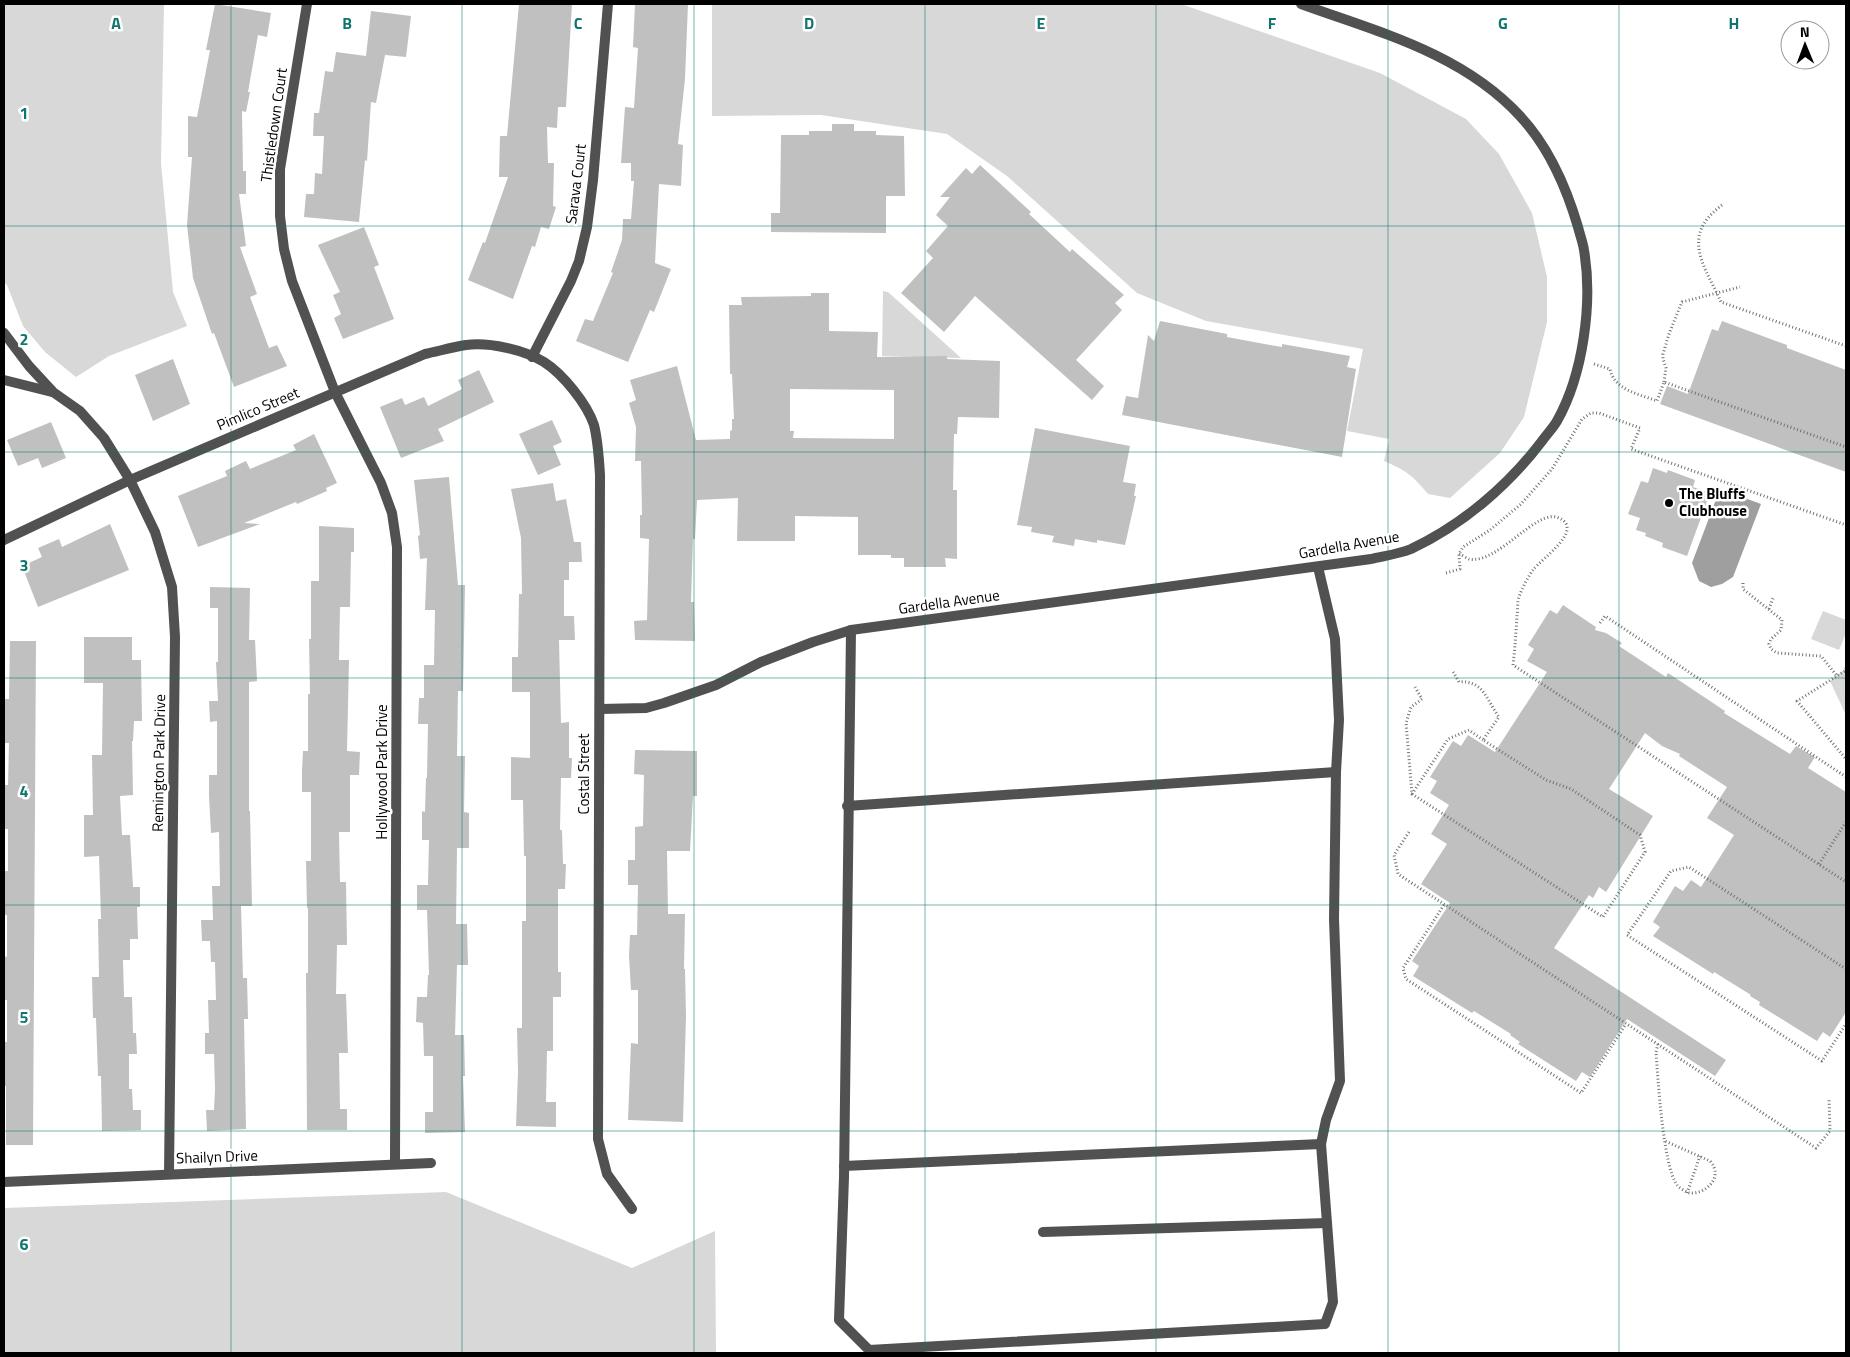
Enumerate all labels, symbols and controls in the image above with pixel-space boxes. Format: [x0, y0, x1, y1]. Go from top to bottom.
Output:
text: A [111, 11, 121, 35]
text: B [342, 11, 352, 35]
text: C [574, 11, 583, 35]
text: D [804, 11, 814, 35]
text: E [1037, 11, 1046, 35]
text: F [1268, 11, 1277, 35]
text: G [1498, 11, 1508, 35]
text: H [1729, 11, 1739, 35]
north arrow [1780, 20, 1830, 70]
text: N [1800, 21, 1810, 42]
street label: Thistledown Court [254, 65, 293, 184]
text: 1 [20, 101, 28, 125]
street label: Sarava Court [559, 142, 592, 225]
text: 2 [20, 327, 28, 351]
street label: Pimlico Street [213, 381, 303, 436]
place label: The Bluffs Clubhouse [1679, 482, 1747, 522]
marker: The Bluffs Clubhouse [1663, 497, 1675, 509]
street label: Gardella Avenue [1297, 524, 1401, 565]
text: 3 [20, 553, 28, 577]
street label: Gardella Avenue [897, 583, 1001, 620]
street label: Remington Park Drive [146, 694, 171, 832]
street label: Hollywood Park Drive [370, 704, 393, 840]
street label: Costal Street [572, 733, 595, 815]
text: 4 [20, 779, 29, 803]
text: 5 [20, 1005, 29, 1029]
street label: Shailyn Drive [176, 1144, 258, 1169]
text: 6 [20, 1232, 29, 1256]

